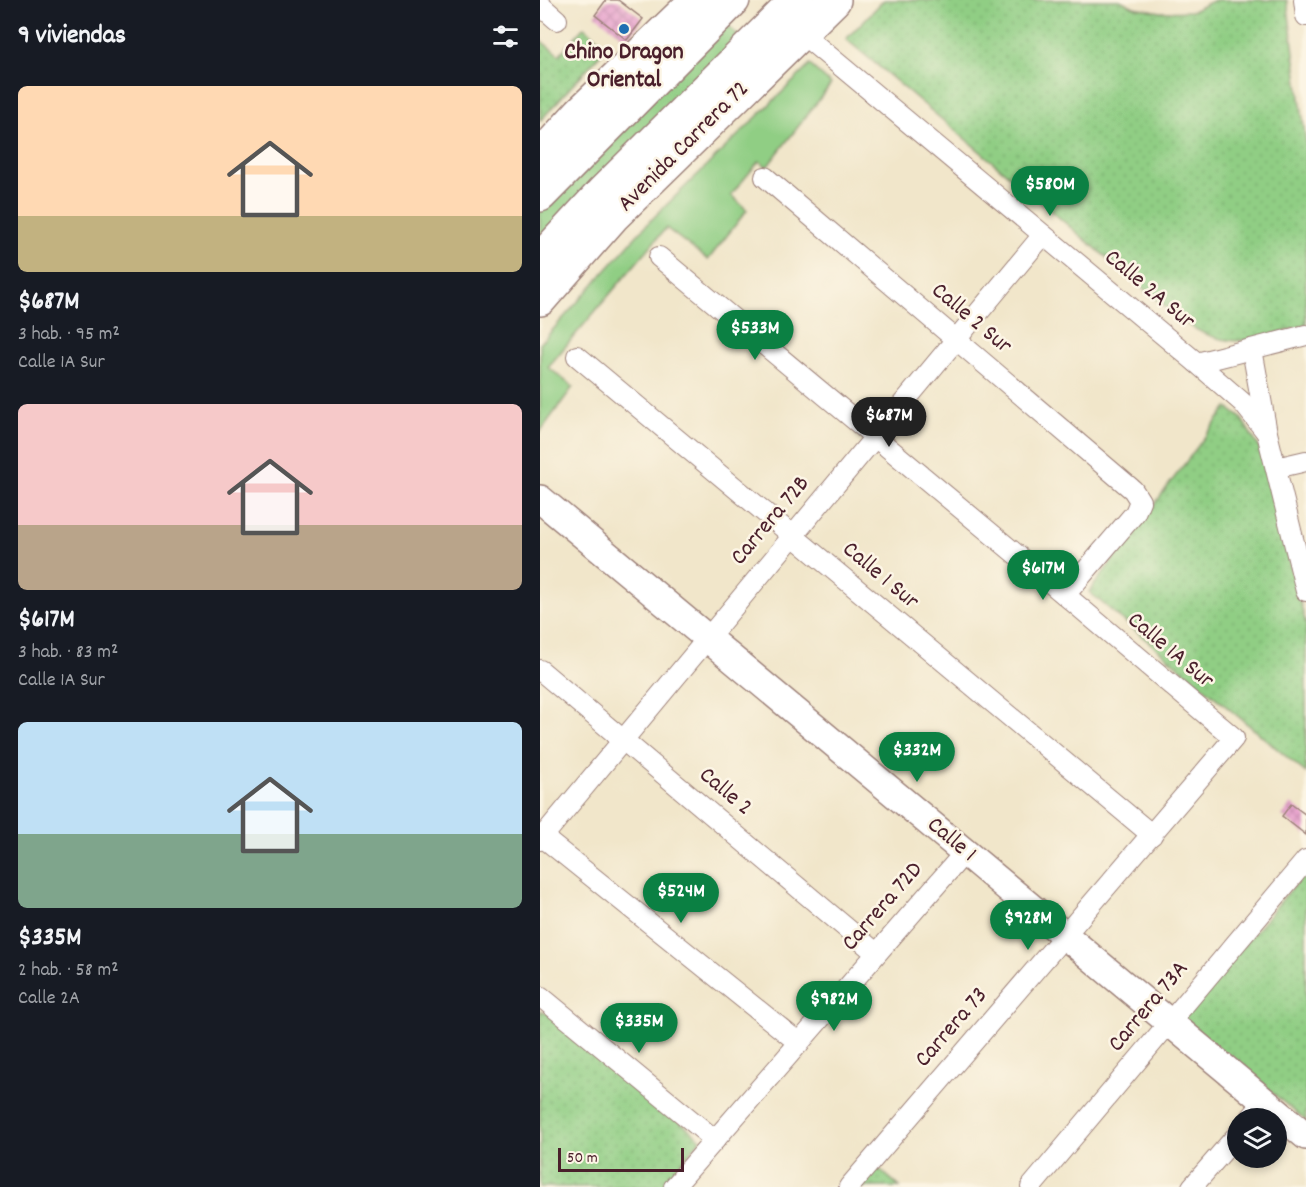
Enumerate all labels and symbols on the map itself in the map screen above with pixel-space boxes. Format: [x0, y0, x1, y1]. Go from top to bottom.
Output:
marker: Chino Dragon Oriental [617, 22, 631, 36]
place label: Chino Dragon Oriental [564, 36, 684, 98]
street label: Avenida Carrera 72 [610, 73, 758, 221]
pin: $580M [1008, 166, 1092, 217]
street label: Calle 2A Sur [1096, 242, 1202, 338]
street label: Calle 2 Sur [923, 275, 1019, 363]
pin: $533M [713, 310, 797, 361]
pin: $687M [847, 397, 931, 448]
street label: Carrera 72B [723, 469, 819, 573]
street label: Calle 1 Sur [834, 534, 926, 618]
pin: $617M [1001, 550, 1085, 601]
street label: Calle 1A Sur [1119, 604, 1221, 698]
pin: $332M [875, 732, 959, 783]
street label: Calle 2 [691, 759, 759, 825]
street label: Calle 1 [919, 809, 983, 871]
street label: Carrera 72D [834, 855, 932, 959]
pin: $524M [639, 873, 723, 924]
pin: $928M [986, 900, 1070, 951]
street label: Carrera 73A [1101, 954, 1197, 1060]
street label: Carrera 73 [907, 980, 997, 1076]
pin: $982M [792, 981, 876, 1032]
pin: $335M [597, 1003, 681, 1054]
scale bar [558, 1145, 684, 1172]

